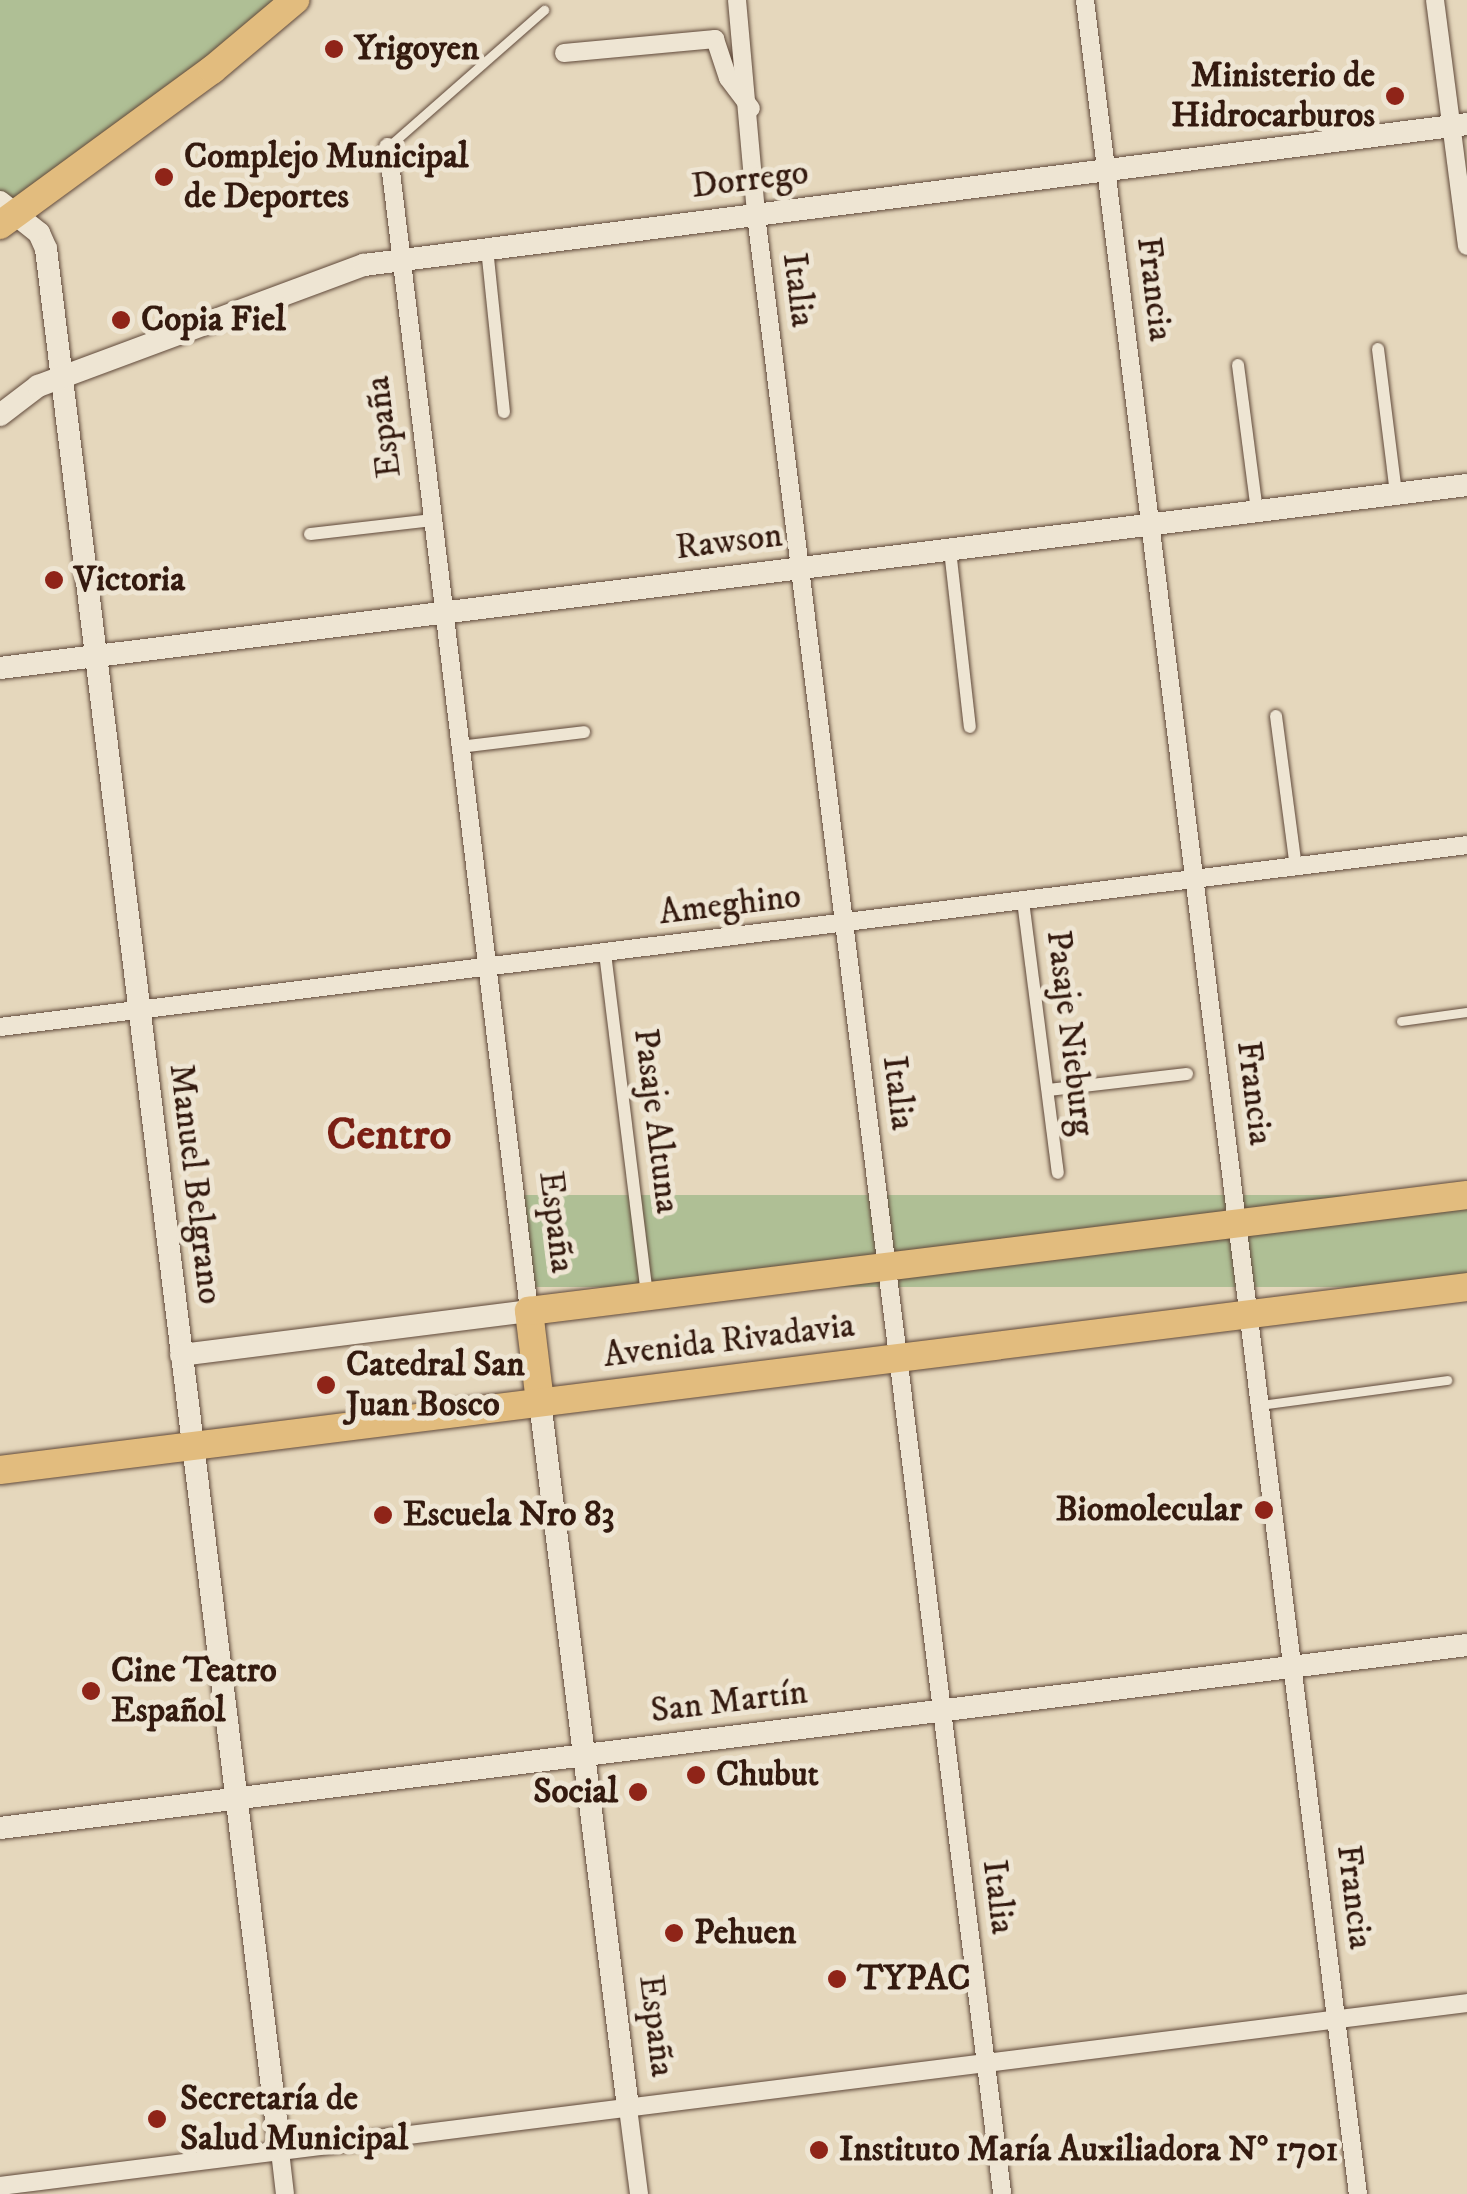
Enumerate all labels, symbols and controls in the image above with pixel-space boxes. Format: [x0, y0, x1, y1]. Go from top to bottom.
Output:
place label: Yrigoyen [354, 28, 479, 70]
marker: Yrigoyen [323, 38, 345, 60]
place label: Ministerio de Hidrocarburos [1171, 55, 1375, 137]
marker: Ministerio de Hidrocarburos [1384, 85, 1406, 107]
place label: Complejo Municipal de Deportes [184, 136, 469, 218]
street label: Dorrego [689, 152, 811, 208]
marker: Complejo Municipal de Deportes [153, 166, 175, 188]
street label: Francia [1127, 234, 1181, 344]
street label: Italia [773, 251, 823, 329]
place label: Copia Fiel [141, 299, 286, 341]
marker: Copia Fiel [110, 309, 132, 331]
street label: España [357, 374, 411, 480]
street label: Rawson [673, 515, 785, 569]
place label: Victoria [74, 559, 185, 601]
marker: Victoria [43, 569, 65, 591]
street label: Ameghino [657, 875, 803, 935]
street label: Pasaje Nieburg [1037, 928, 1103, 1138]
street label: Pasaje Altuna [624, 1026, 688, 1216]
street label: Francia [1227, 1038, 1281, 1148]
street label: Italia [873, 1054, 923, 1132]
street label: Manuel Belgrano [159, 1062, 231, 1306]
district label: Centro [327, 1109, 451, 1163]
street label: España [529, 1169, 583, 1275]
street label: Avenida Rivadavia [601, 1305, 857, 1377]
place label: Catedral San Juan Bosco [346, 1344, 525, 1426]
marker: Catedral San Juan Bosco [315, 1374, 337, 1396]
place label: Biomolecular [1056, 1489, 1242, 1531]
place label: Escuela Nro 83 [403, 1494, 615, 1536]
marker: Biomolecular [1251, 1497, 1277, 1523]
marker: Escuela Nro 83 [372, 1504, 394, 1526]
place label: Cine Teatro Español [111, 1650, 277, 1732]
street label: San Martín [648, 1672, 810, 1732]
marker: Cine Teatro Español [80, 1680, 102, 1702]
place label: Chubut [716, 1754, 819, 1796]
marker: Chubut [685, 1764, 707, 1786]
place label: Social [533, 1771, 618, 1813]
marker: Social [627, 1781, 649, 1803]
street label: Francia [1327, 1842, 1381, 1952]
street label: Italia [973, 1858, 1023, 1936]
place label: Pehuen [694, 1912, 796, 1954]
marker: Pehuen [663, 1922, 685, 1944]
place label: TYPAC [857, 1958, 971, 2000]
marker: TYPAC [826, 1968, 848, 1990]
street label: España [629, 1973, 683, 2079]
place label: Secretaría de Salud Municipal [180, 2078, 408, 2160]
marker: Secretaría de Salud Municipal [144, 2106, 170, 2132]
place label: Instituto María Auxiliadora N° 1701 [839, 2129, 1338, 2171]
marker: Instituto María Auxiliadora N° 1701 [808, 2139, 830, 2161]

